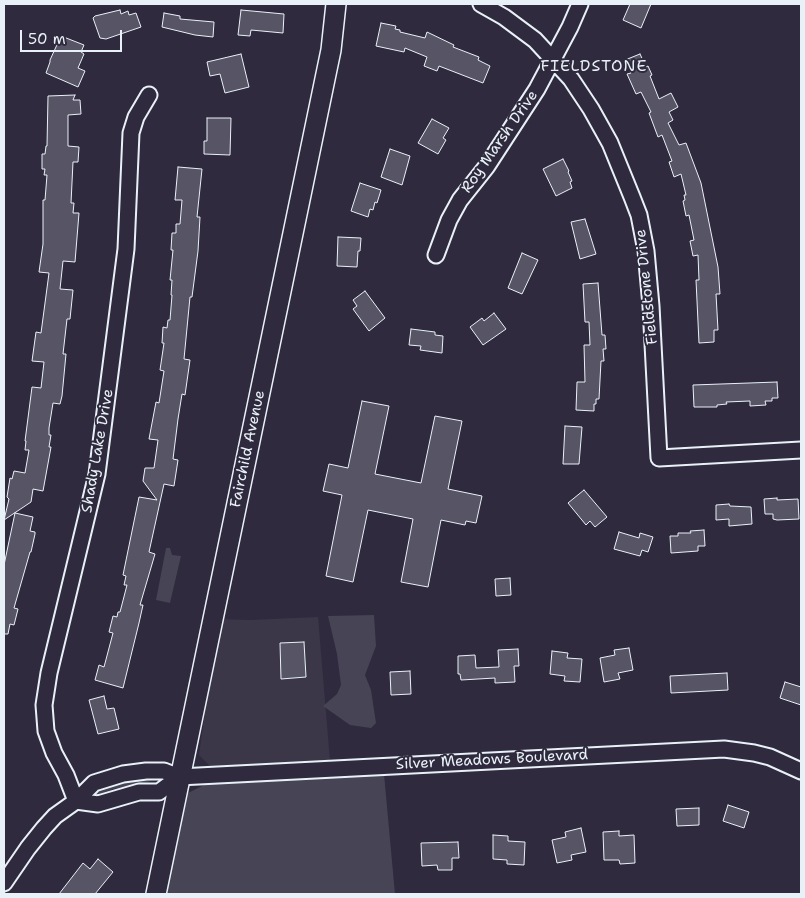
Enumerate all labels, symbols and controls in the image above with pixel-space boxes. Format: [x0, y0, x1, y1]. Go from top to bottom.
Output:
scale bar [22, 20, 125, 52]
text: 50 m [28, 29, 66, 49]
district label: FIELDSTONE [539, 57, 649, 77]
street label: Roy Marsh Drive [458, 87, 542, 197]
street label: Fieldstone Drive [632, 228, 662, 346]
street label: Shady Lake Drive [78, 388, 118, 514]
street label: Fairchild Avenue [227, 389, 269, 509]
street label: Silver Meadows Boulevard [395, 746, 589, 774]

